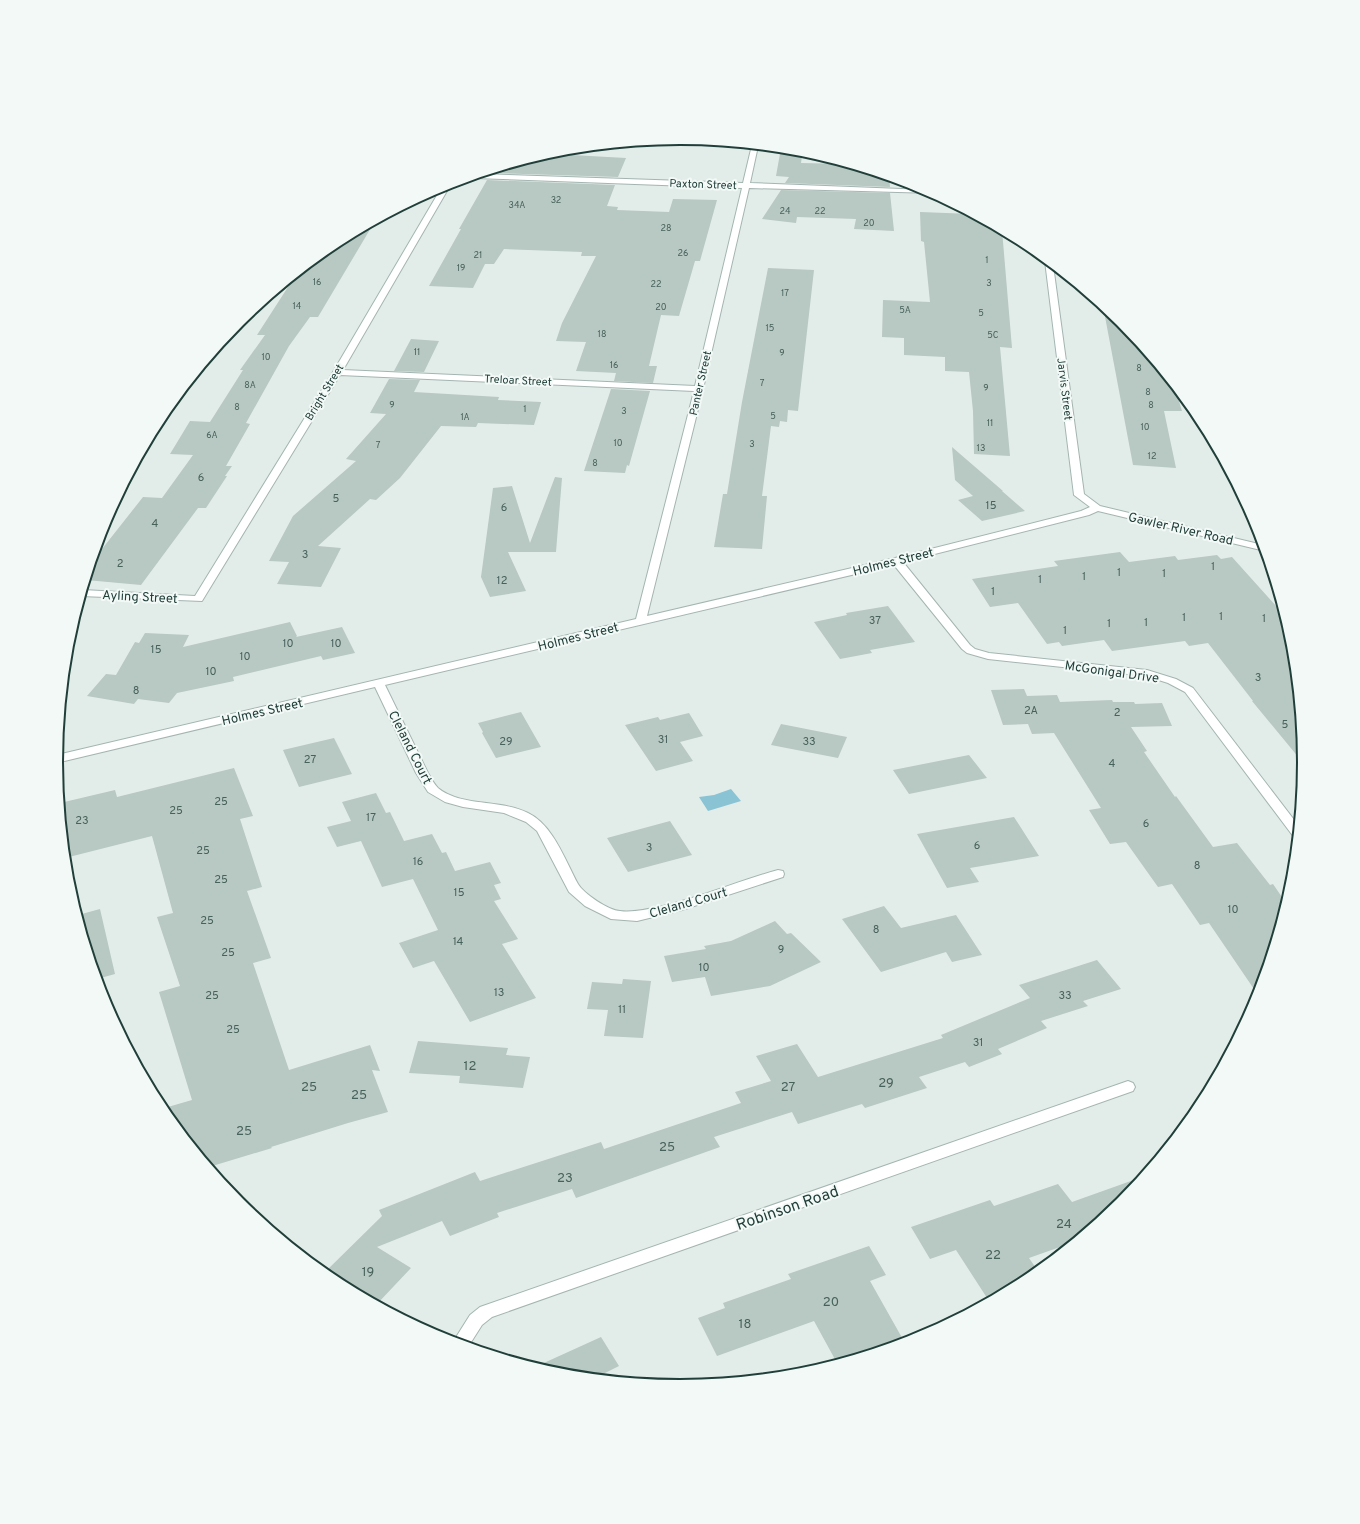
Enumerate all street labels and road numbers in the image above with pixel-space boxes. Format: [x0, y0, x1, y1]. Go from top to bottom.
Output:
street label: Paxton Street [669, 177, 737, 193]
street label: Panter Street [687, 350, 715, 417]
street label: Jarvis Street [1053, 357, 1075, 421]
street label: Bright Street [303, 362, 347, 423]
street label: Treloar Street [484, 372, 552, 390]
street label: Gawler River Road [1126, 510, 1235, 550]
street label: Holmes Street [851, 545, 936, 581]
street label: Ayling Street [102, 588, 178, 608]
street label: Holmes Street [536, 620, 621, 656]
street label: McGonigal Drive [1064, 658, 1160, 688]
street label: Holmes Street [220, 696, 305, 730]
street label: Cleland Court [384, 708, 435, 787]
street label: Cleland Court [648, 885, 729, 923]
street label: Robinson Road [734, 1182, 842, 1236]

